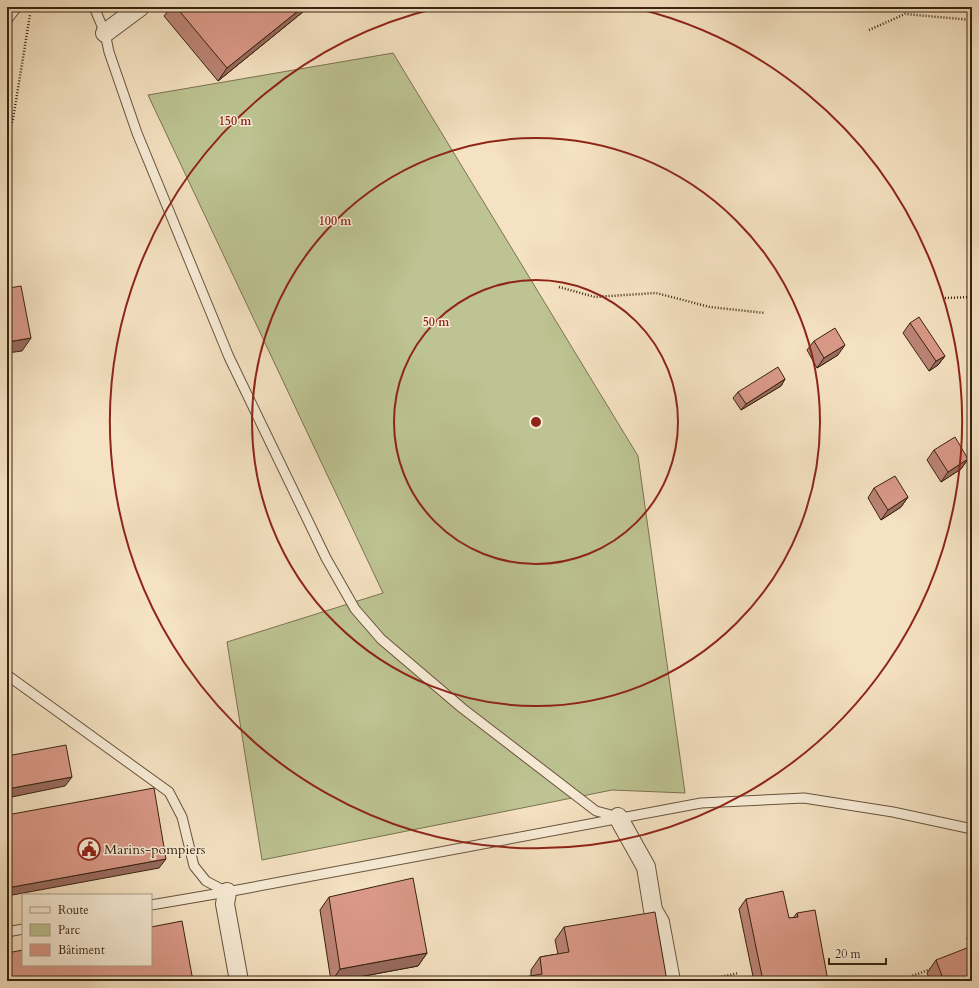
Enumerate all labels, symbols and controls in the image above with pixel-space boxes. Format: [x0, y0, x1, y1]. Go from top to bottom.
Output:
text: 150 m [219, 113, 252, 129]
text: 100 m [319, 213, 352, 229]
text: 50 m [423, 314, 450, 330]
centre of rings [529, 415, 543, 429]
public building icon: Marins-pompiers [76, 836, 102, 862]
place label: Marins-pompiers [104, 840, 206, 859]
legend [22, 894, 152, 966]
text: Route [58, 902, 89, 918]
text: Parc [58, 922, 81, 938]
scale bar [829, 940, 886, 966]
text: Bâtiment [58, 942, 105, 958]
text: 20 m [835, 946, 862, 962]

